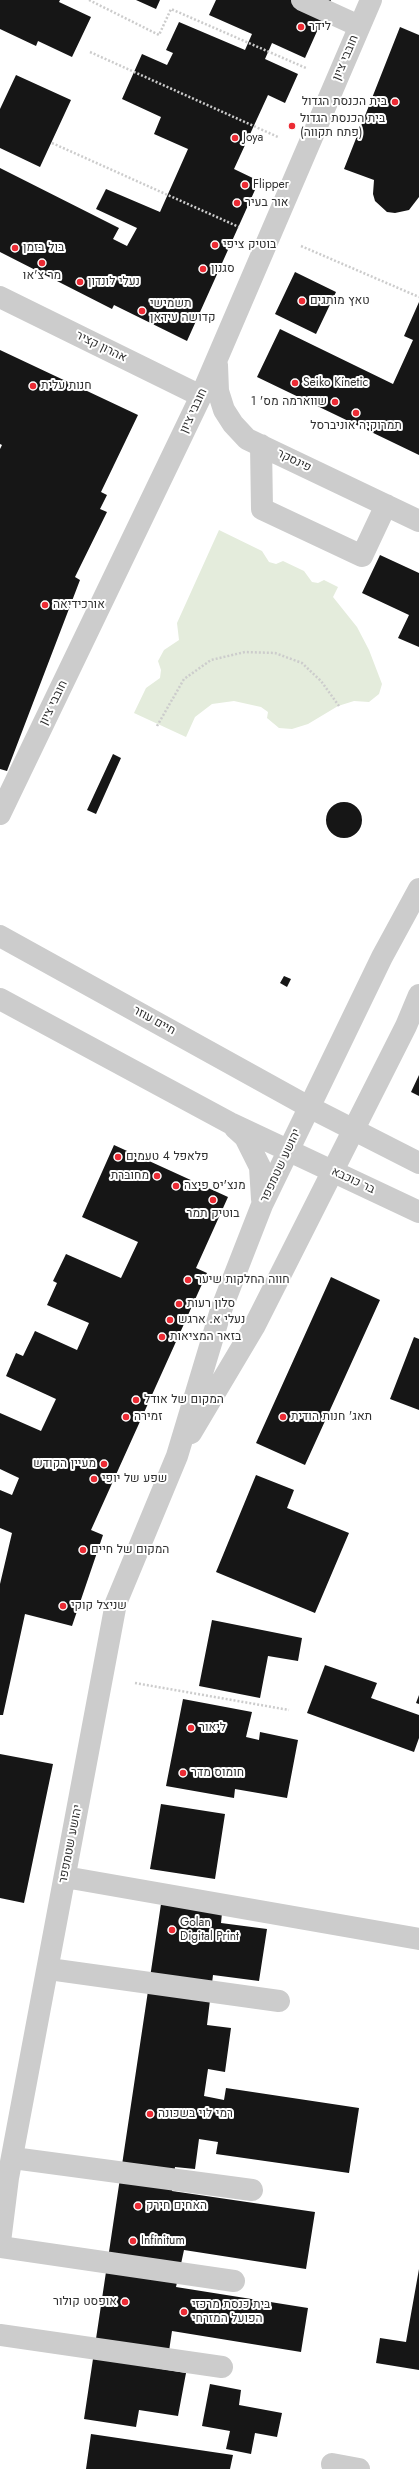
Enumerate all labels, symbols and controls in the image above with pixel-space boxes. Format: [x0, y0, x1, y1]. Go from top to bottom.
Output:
place label: לידר [309, 20, 331, 34]
marker: לידר [296, 22, 306, 32]
street label: חובבי ציון [330, 33, 362, 83]
place label: בית הכנסת הגדול [302, 95, 387, 109]
marker: בית הכנסת הגדול [390, 97, 400, 107]
place label: בית הכנסת הגדול (פתח תקווה) [300, 112, 385, 140]
marker: בית הכנסת הגדול (פתח תקווה) [287, 121, 297, 131]
place label: Joya [243, 131, 263, 145]
marker: Joya [230, 133, 240, 143]
place label: Flipper [253, 178, 289, 192]
marker: Flipper [240, 180, 250, 190]
place label: אור בעיר [245, 196, 289, 210]
marker: אור בעיר [232, 198, 242, 208]
place label: בוטיק ציפי [223, 238, 276, 252]
marker: בוטיק ציפי [210, 240, 220, 250]
place label: בול בזמן [23, 241, 64, 255]
marker: בול בזמן [10, 243, 20, 253]
marker: מר צ'או [37, 258, 47, 268]
place label: סגנון [211, 262, 235, 276]
marker: סגנון [198, 264, 208, 274]
place label: מר צ'או [23, 269, 61, 283]
place label: נעלי לונדון [88, 275, 140, 289]
marker: נעלי לונדון [75, 277, 85, 287]
place label: טאץ מותגים [310, 294, 370, 308]
marker: טאץ מותגים [297, 296, 307, 306]
place label: תשמישי קדושה עידאן [150, 297, 215, 325]
marker: תשמישי קדושה עידאן [137, 306, 147, 316]
street label: אהרון קציר [73, 329, 129, 365]
place label: Seiko Kinetic [303, 376, 368, 390]
marker: Seiko Kinetic [290, 378, 300, 388]
place label: חנות עלית [41, 379, 91, 393]
marker: חנות עלית [28, 381, 38, 391]
street label: חובבי ציון [177, 386, 211, 436]
place label: שווארמה מס' 1 [251, 395, 327, 409]
marker: שווארמה מס' 1 [330, 397, 340, 407]
marker: תמרוקיה אוניברסל [351, 408, 361, 418]
place label: תמרוקיה אוניברסל [310, 419, 402, 433]
street label: פינסקר [274, 447, 314, 475]
place label: אורכידיאה [53, 598, 105, 612]
marker: אורכידיאה [40, 600, 50, 610]
street label: חובבי ציון [37, 678, 71, 728]
street label: חיים עוזר [130, 1003, 178, 1039]
street label: יהושע שטמפפר [258, 1127, 304, 1205]
place label: פלאפל 4 טעמים [126, 1150, 208, 1164]
marker: פלאפל 4 טעמים [113, 1152, 123, 1162]
street label: בר כוכבא [329, 1165, 377, 1197]
place label: מחוברת [111, 1169, 149, 1183]
marker: מחוברת [152, 1171, 162, 1181]
place label: מנצ'יס פיצה [184, 1179, 246, 1193]
marker: מנצ'יס פיצה [171, 1181, 181, 1191]
marker: בוטיק תמר [208, 1195, 218, 1205]
place label: בוטיק תמר [187, 1207, 239, 1221]
place label: חווה החלקות שיער [196, 1273, 290, 1287]
marker: חווה החלקות שיער [183, 1275, 193, 1285]
place label: סלון רעות [187, 1297, 235, 1311]
marker: סלון רעות [174, 1299, 184, 1309]
place label: נעלי א. ארגש [178, 1313, 245, 1327]
marker: נעלי א. ארגש [165, 1315, 175, 1325]
place label: בזאר המציאות [170, 1330, 241, 1344]
marker: בזאר המציאות [157, 1332, 167, 1342]
place label: המקום של אודל [144, 1393, 224, 1407]
marker: המקום של אודל [131, 1395, 141, 1405]
place label: זמירה [134, 1410, 162, 1424]
place label: תאג' חנות הודית [291, 1410, 372, 1424]
marker: זמירה [121, 1412, 131, 1422]
marker: תאג' חנות הודית [278, 1412, 288, 1422]
place label: מעיין הקודש [33, 1457, 96, 1471]
marker: מעיין הקודש [99, 1459, 109, 1469]
place label: שפע של יופי [102, 1472, 167, 1486]
marker: שפע של יופי [89, 1474, 99, 1484]
place label: המקום של חיים [91, 1543, 169, 1557]
marker: המקום של חיים [78, 1545, 88, 1555]
place label: שניצל קוקי [71, 1599, 127, 1613]
marker: שניצל קוקי [58, 1601, 68, 1611]
place label: ליאור [199, 1721, 226, 1735]
marker: ליאור [186, 1723, 196, 1733]
place label: חומוס מדר [191, 1766, 244, 1780]
marker: חומוס מדר [178, 1768, 188, 1778]
street label: יהושע שטמפפר [56, 1803, 86, 1885]
place label: Golan Digital Print [180, 1916, 239, 1944]
marker: Golan Digital Print [167, 1925, 177, 1935]
place label: רמי לוי בשכונה [158, 2107, 233, 2121]
marker: רמי לוי בשכונה [145, 2109, 155, 2119]
place label: האחים חירק [146, 2199, 207, 2213]
marker: האחים חירק [133, 2201, 143, 2211]
place label: Infinitum [141, 2234, 185, 2248]
marker: Infinitum [128, 2236, 138, 2246]
place label: אופסט קולור [53, 2295, 117, 2309]
marker: אופסט קולור [120, 2297, 130, 2307]
place label: בית כנסת מרכזי הפועל המזרחי [192, 2298, 270, 2326]
marker: בית כנסת מרכזי הפועל המזרחי [179, 2307, 189, 2317]

